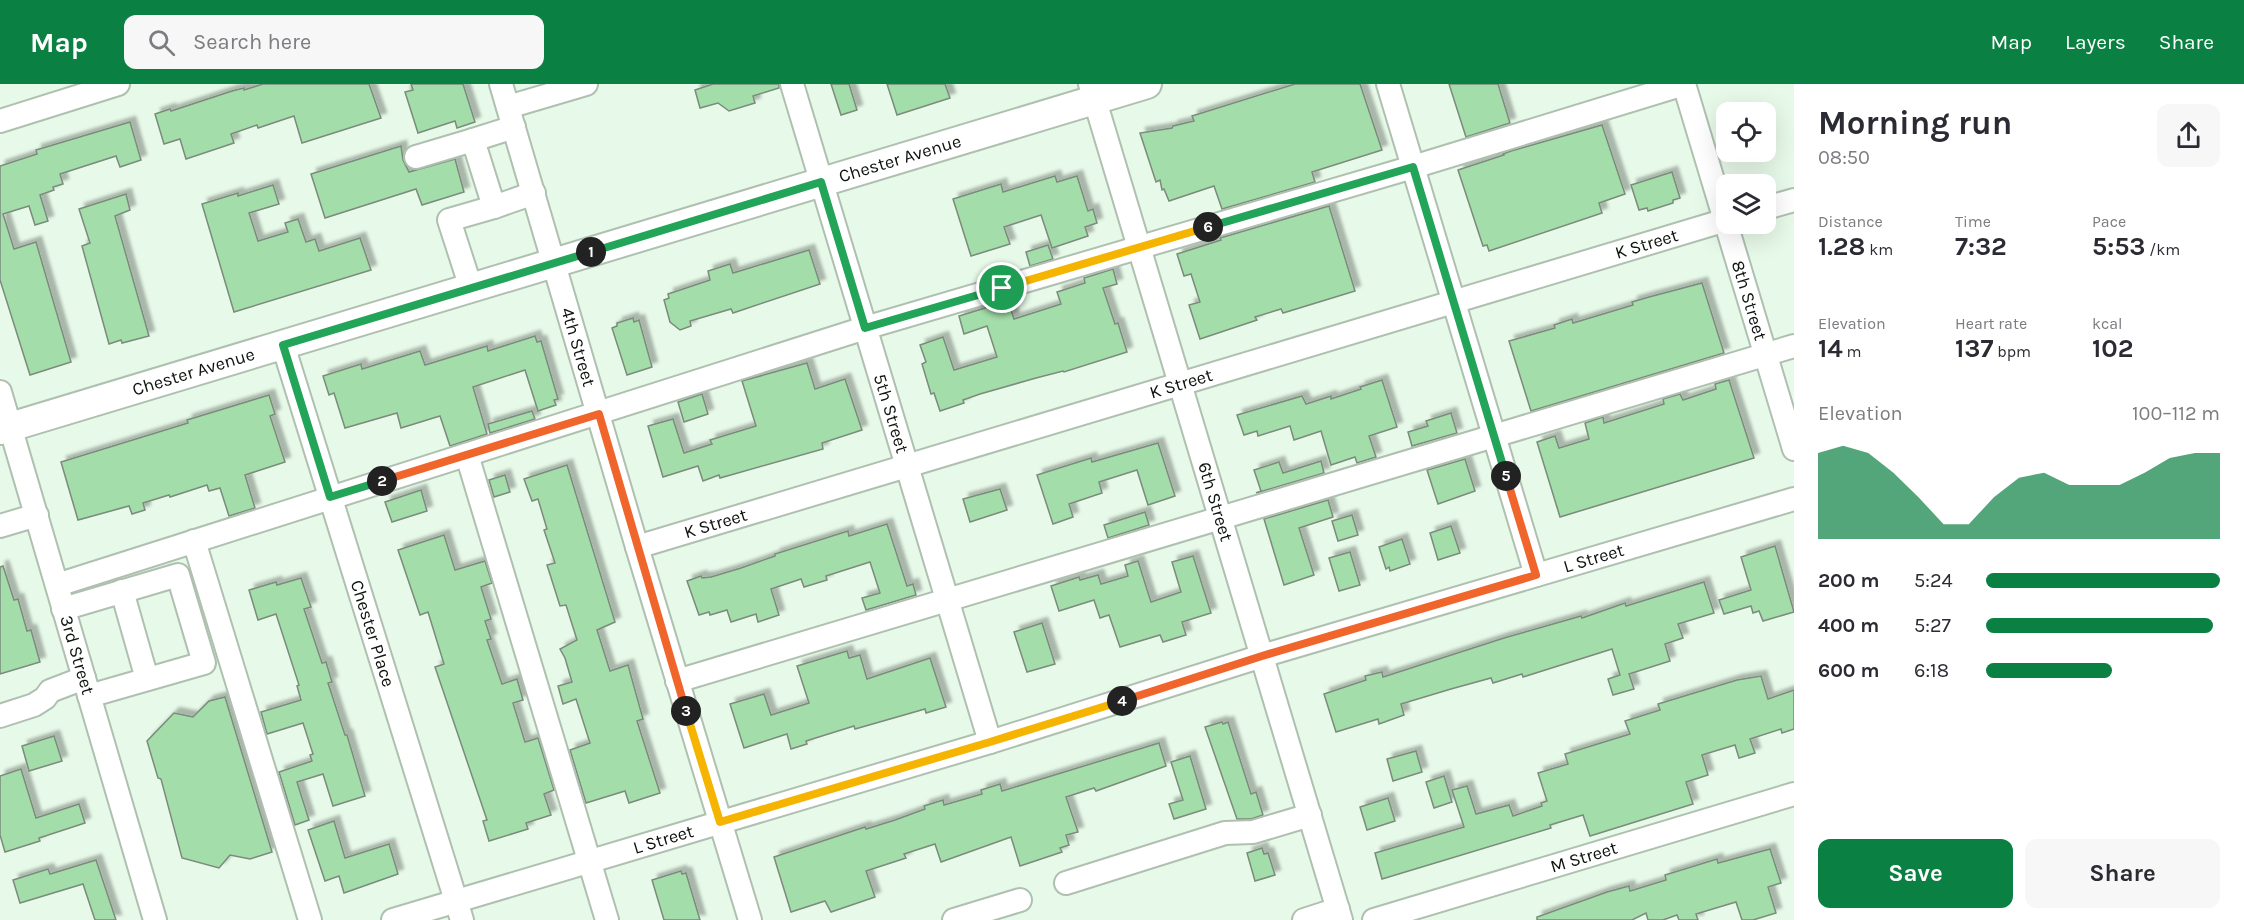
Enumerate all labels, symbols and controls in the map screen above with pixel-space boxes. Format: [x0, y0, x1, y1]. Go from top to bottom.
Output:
search box [124, 15, 544, 69]
text: Map [30, 26, 88, 59]
icon: search [145, 26, 178, 59]
text: Search here [193, 29, 311, 55]
text: Map [1990, 30, 2032, 54]
text: Layers [2065, 30, 2126, 54]
text: Share [2159, 30, 2214, 54]
map controls [1716, 102, 1776, 234]
button: locate [1716, 102, 1776, 162]
text: Morning run [1818, 104, 2012, 142]
button: share [2157, 104, 2220, 167]
street label: Chester Avenue [836, 130, 964, 187]
text: 08:50 [1818, 146, 1870, 169]
button: layers [1716, 174, 1776, 234]
pin: 6 [1193, 212, 1223, 242]
text: Distance [1818, 212, 1883, 231]
text: Time [1955, 212, 1991, 231]
text: Pace [2092, 212, 2126, 231]
text: 6 [1203, 217, 1213, 236]
street label: K Street [1612, 224, 1681, 264]
text: 1.28 [1818, 231, 1865, 262]
text: 7:32 [1955, 231, 2007, 262]
text: 5:53 [2092, 231, 2145, 262]
pin: 1 [576, 237, 606, 267]
text: km [1865, 240, 1893, 259]
text: /km [2145, 240, 2180, 259]
text: 1 [588, 242, 594, 261]
street label: 8th Street [1727, 258, 1772, 343]
pin [976, 262, 1027, 313]
icon: arrive [985, 271, 1018, 304]
street label: 4th Street [556, 305, 600, 389]
text: Elevation [1818, 314, 1886, 333]
text: Heart rate [1955, 314, 2027, 333]
text: kcal [2092, 314, 2123, 333]
text: 14 [1818, 333, 1843, 364]
text: 137 [1955, 333, 1993, 364]
text: 102 [2092, 333, 2133, 364]
text: m [1843, 342, 1862, 361]
text: bpm [1993, 342, 2031, 361]
street label: Chester Avenue [130, 343, 257, 400]
street label: K Street [1147, 364, 1215, 403]
street label: 5th Street [869, 371, 913, 456]
text: Elevation [1818, 402, 1903, 425]
text: 100–112 m [2132, 402, 2220, 425]
street label: 6th Street [1193, 459, 1238, 544]
pin: 5 [1491, 461, 1521, 491]
pin: 2 [367, 466, 397, 496]
text: 5 [1501, 466, 1511, 485]
text: 2 [377, 471, 387, 490]
street label: K Street [681, 504, 750, 543]
street label: L Street [1561, 539, 1627, 577]
text: 200 m [1818, 569, 1879, 592]
text: 5:24 [1914, 569, 1953, 592]
street label: Chester Place [346, 577, 400, 690]
street label: 3rd Street [55, 613, 99, 697]
text: 400 m [1818, 614, 1879, 637]
text: 5:27 [1914, 614, 1951, 637]
text: 600 m [1818, 659, 1879, 682]
text: 6:18 [1914, 659, 1949, 682]
pin: 4 [1107, 686, 1137, 716]
text: 4 [1117, 691, 1127, 710]
pin: 3 [671, 696, 701, 726]
text: 3 [681, 701, 691, 720]
street label: L Street [630, 820, 696, 859]
street label: M Street [1548, 837, 1620, 878]
button: Save [1818, 839, 2013, 908]
button: Share [2025, 839, 2220, 908]

